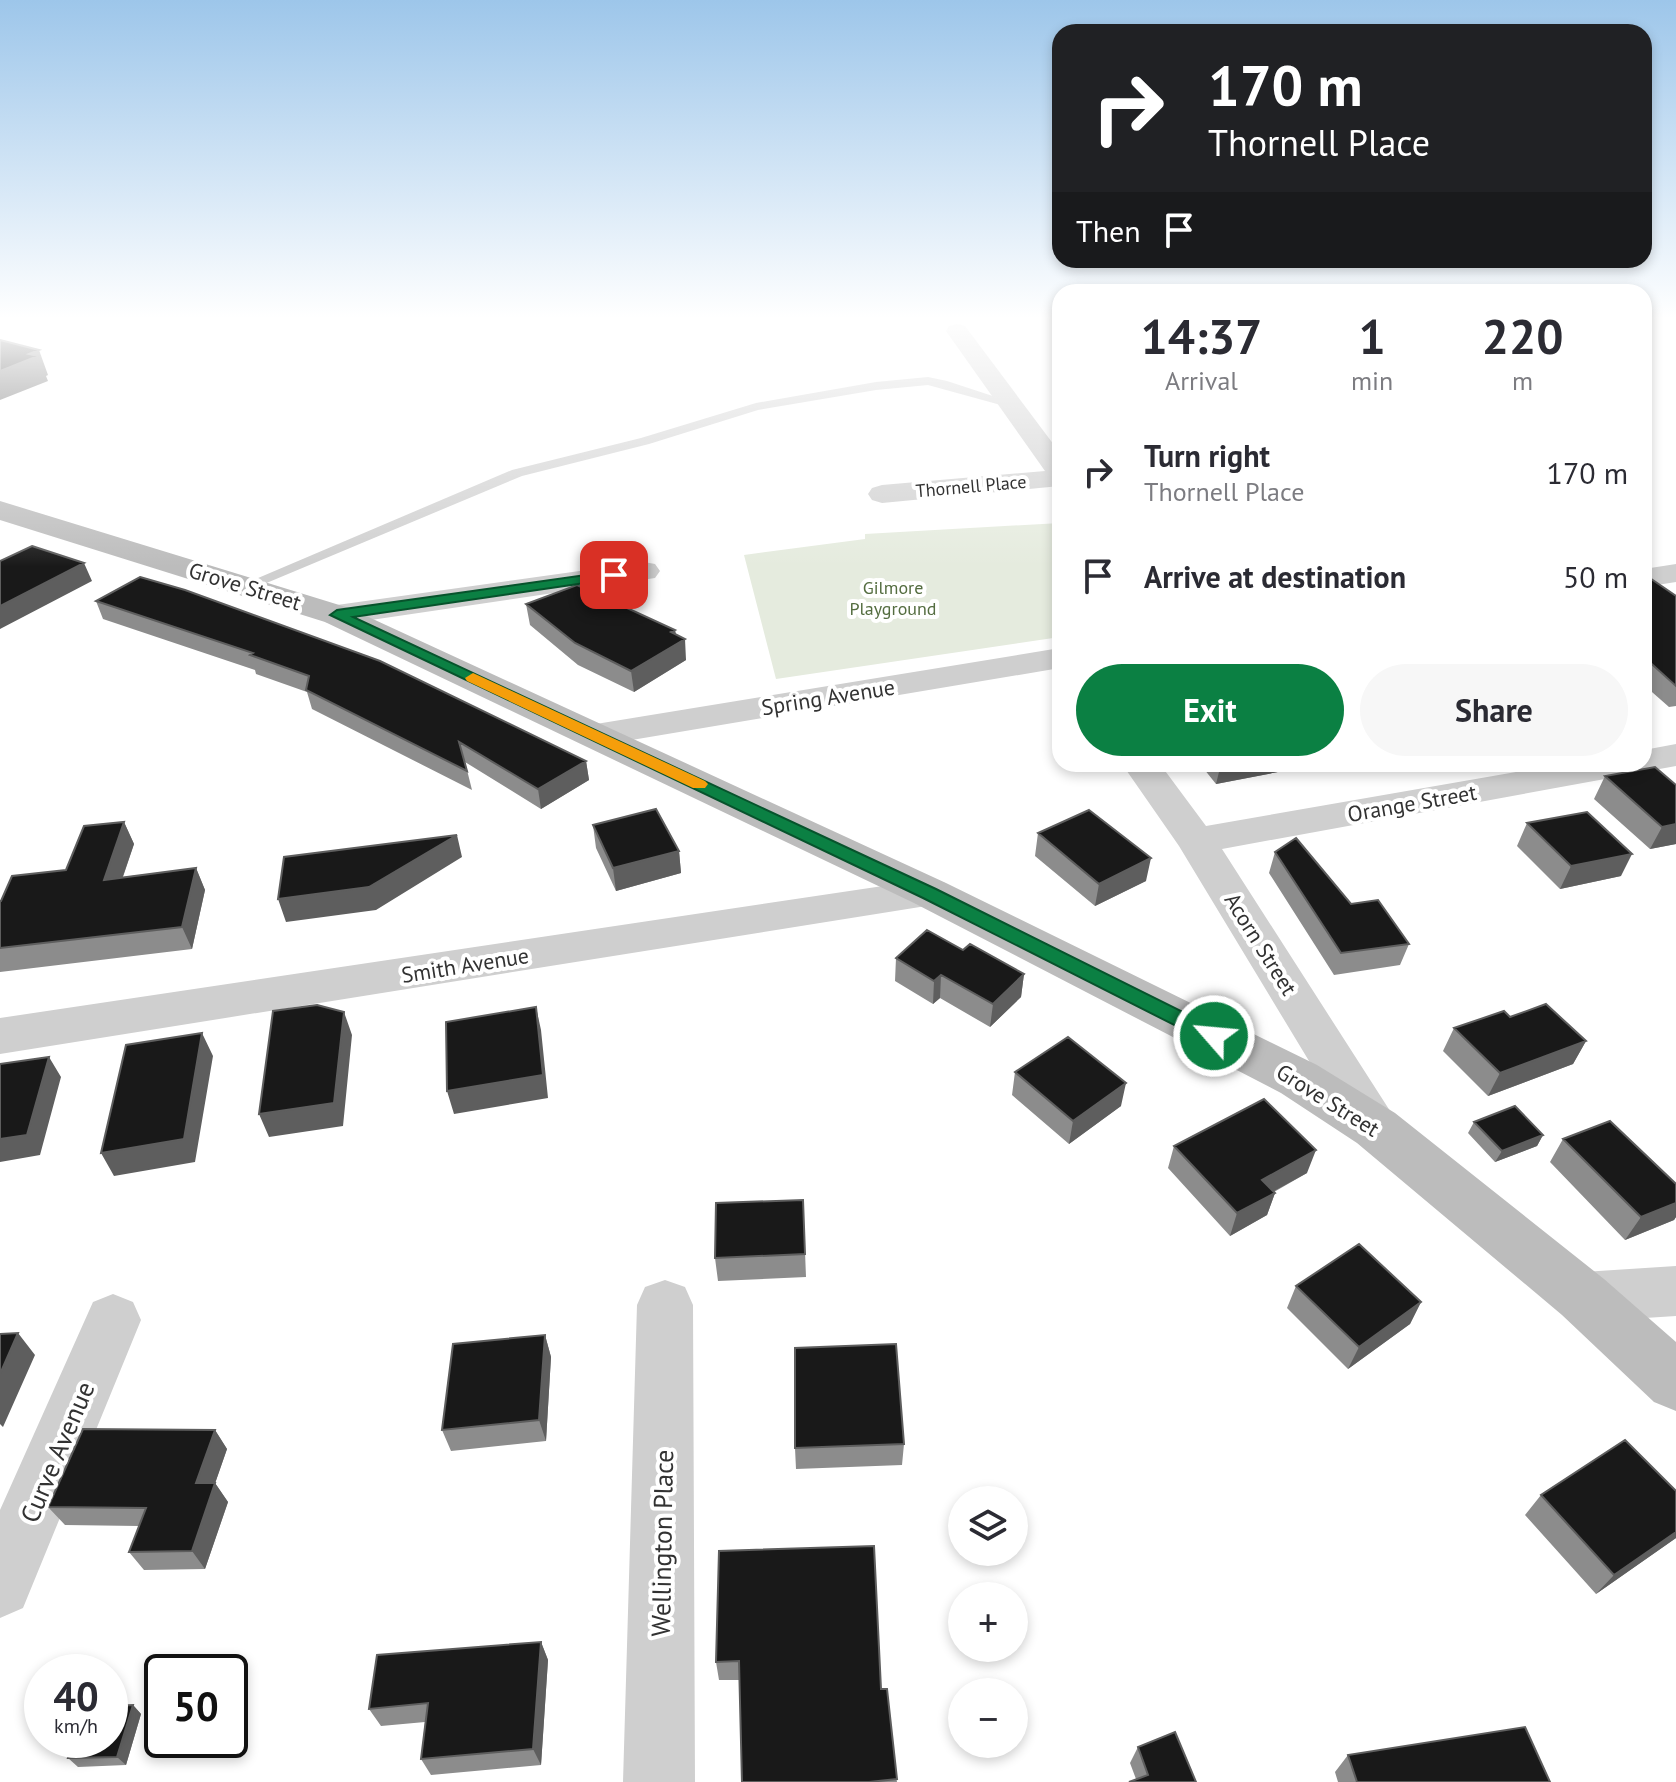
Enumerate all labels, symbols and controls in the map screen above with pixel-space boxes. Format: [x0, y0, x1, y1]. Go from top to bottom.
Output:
text: 170 m [1208, 49, 1363, 121]
icon: right [1076, 56, 1180, 160]
text: Thornell Place [1208, 119, 1430, 166]
icon: arrive [1157, 208, 1201, 252]
text: Then [1076, 211, 1141, 250]
text: 14:37 [1141, 305, 1262, 367]
text: 1 [1358, 305, 1386, 367]
text: 220 [1482, 305, 1563, 367]
text: Arrival [1165, 364, 1238, 397]
text: min [1351, 364, 1393, 397]
text: m [1512, 364, 1533, 397]
text: Turn right [1144, 436, 1270, 475]
icon: right [1076, 450, 1120, 494]
text: 170 m [1547, 453, 1628, 492]
street label: Thornell Place [915, 470, 1027, 502]
text: Thornell Place [1144, 475, 1304, 508]
pin [580, 541, 648, 609]
icon: arrive [592, 553, 636, 597]
icon: arrive [1076, 554, 1120, 598]
street label: Grove Street [185, 556, 305, 617]
text: Arrive at destination [1144, 557, 1406, 596]
text: 50 m [1563, 557, 1628, 596]
park label: Gilmore Playground [849, 576, 937, 620]
button: Exit [1076, 664, 1344, 756]
button: Share [1360, 664, 1628, 756]
street label: Spring Avenue [759, 673, 897, 721]
street label: Orange Street [1345, 778, 1479, 828]
street label: Acorn Street [1219, 888, 1304, 1001]
street label: Smith Avenue [399, 941, 531, 989]
position arrow [1172, 994, 1256, 1078]
street label: Grove Street [1271, 1057, 1385, 1143]
street label: Curve Avenue [13, 1377, 101, 1527]
street label: Wellington Place [644, 1449, 680, 1637]
map controls [948, 1486, 1028, 1758]
button: layers [948, 1486, 1028, 1566]
button: + [948, 1582, 1028, 1662]
speed limit sign: 50 [144, 1654, 248, 1758]
text: 40 [53, 1670, 99, 1722]
button: − [948, 1678, 1028, 1758]
text: km/h [54, 1713, 98, 1739]

